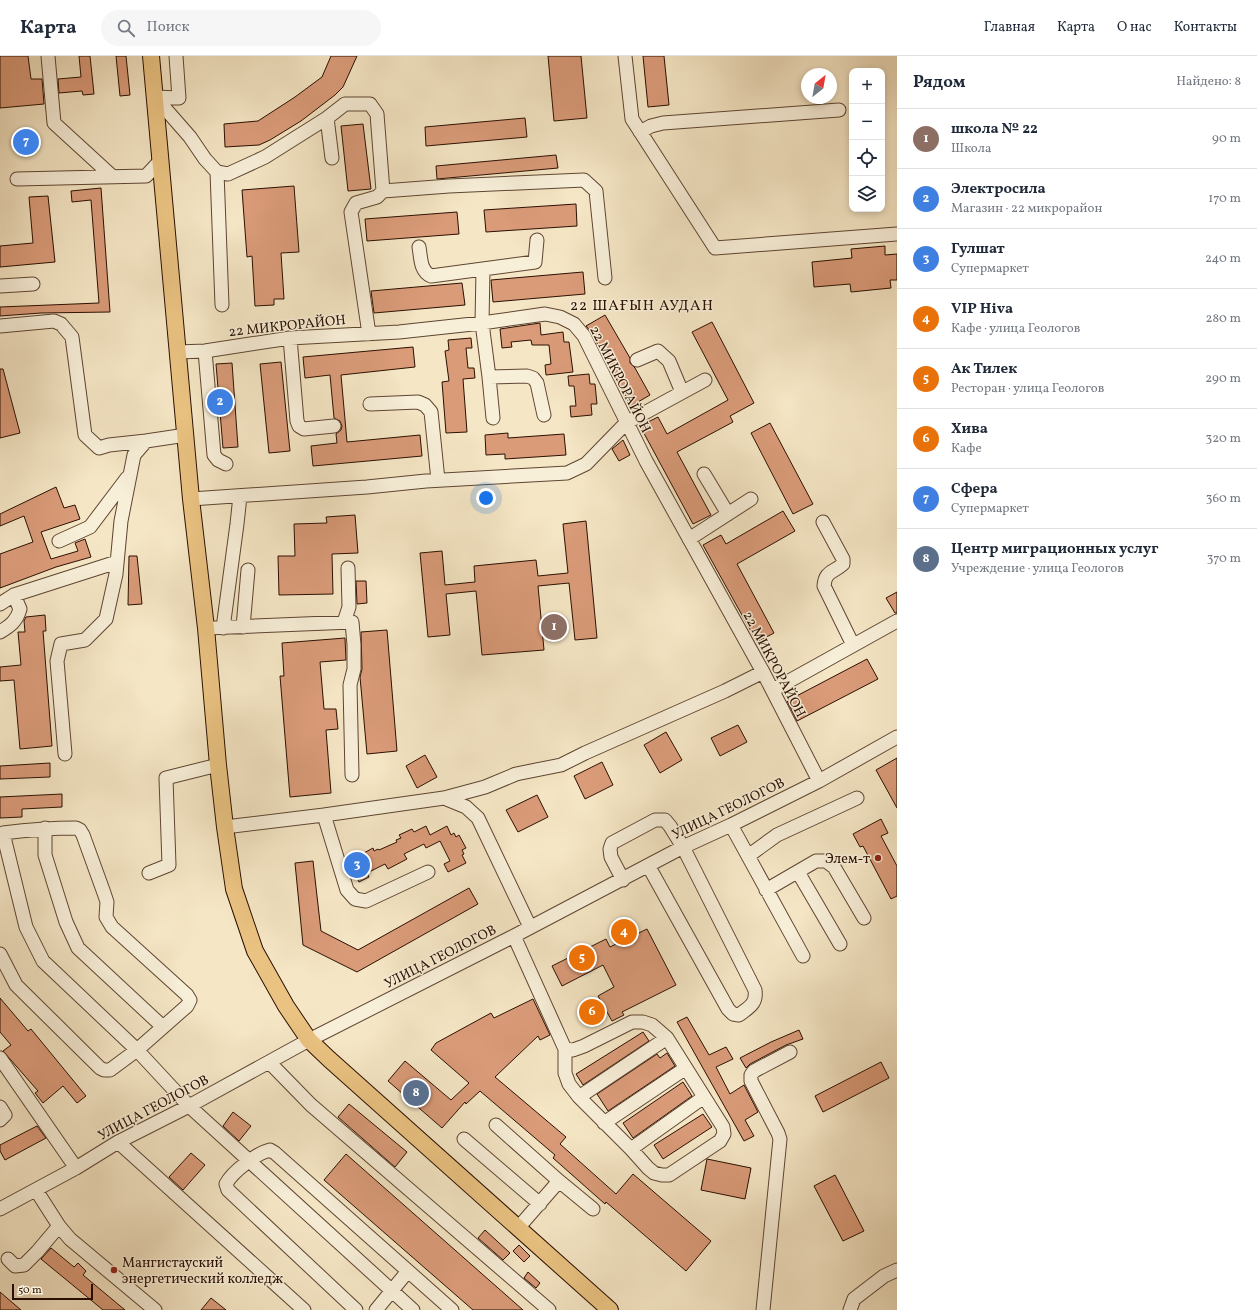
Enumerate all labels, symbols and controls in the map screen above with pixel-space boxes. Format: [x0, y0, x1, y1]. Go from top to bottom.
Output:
search box [101, 10, 381, 46]
text: Карта [20, 15, 77, 41]
icon: search [115, 17, 137, 39]
text: Поиск [147, 17, 190, 38]
text: Главная [984, 18, 1035, 37]
text: Карта [1057, 18, 1095, 37]
text: О нас [1117, 18, 1152, 37]
text: Контакты [1174, 18, 1237, 37]
north arrow [801, 68, 837, 104]
map controls [849, 68, 885, 212]
button: + [849, 68, 885, 104]
text: Рядом [913, 71, 966, 94]
text: Найдено: 8 [1176, 73, 1241, 91]
button: − [849, 104, 885, 140]
text: школа № 22 [951, 119, 1038, 140]
pin: 7 [13, 127, 39, 157]
text: 1 [923, 130, 929, 148]
text: 90 m [1212, 130, 1241, 148]
button: locate [849, 140, 885, 176]
text: Школа [951, 140, 991, 158]
button: layers [849, 176, 885, 212]
text: Электросила [951, 179, 1046, 200]
text: 2 [923, 190, 929, 208]
text: 170 m [1208, 190, 1241, 208]
text: Магазин · 22 микрорайон [951, 200, 1102, 218]
text: Гулшат [951, 239, 1005, 260]
text: 3 [923, 250, 929, 268]
text: 240 m [1205, 250, 1241, 268]
text: Супермаркет [951, 260, 1029, 278]
district label: 22 ШАҒЫН АУДАН [570, 296, 714, 317]
text: VIP Hiva [951, 299, 1013, 320]
street label: 22 МИКРОРАЙОН [227, 310, 347, 342]
text: 4 [922, 310, 930, 328]
text: 280 m [1205, 310, 1241, 328]
text: Кафе · улица Геологов [951, 320, 1080, 338]
street label: 22 МИКРОРАЙОН [584, 322, 656, 437]
text: Ак Тилек [951, 359, 1017, 380]
text: 5 [923, 370, 929, 388]
text: 290 m [1205, 370, 1241, 388]
text: Ресторан · улица Геологов [951, 380, 1104, 398]
pin: 2 [207, 387, 233, 417]
text: Хива [951, 419, 988, 440]
text: 6 [922, 430, 930, 448]
text: 320 m [1206, 430, 1241, 448]
text: Кафе [951, 440, 982, 458]
text: Сфера [951, 479, 998, 500]
your location [476, 488, 496, 508]
text: 7 [923, 490, 929, 508]
text: 360 m [1206, 490, 1241, 508]
text: Супермаркет [951, 500, 1029, 518]
text: Центр миграционных услуг [951, 539, 1158, 560]
text: 8 [922, 550, 930, 568]
text: 370 m [1207, 550, 1241, 568]
text: Учреждение · улица Геологов [951, 560, 1124, 578]
street label: 22 МИКРОРАЙОН [738, 608, 811, 721]
pin: 1 [541, 612, 567, 642]
street label: УЛИЦА ГЕОЛОГОВ [669, 774, 788, 845]
pin: 3 [344, 850, 370, 880]
place label: Элем-т [825, 850, 870, 869]
marker: Элем-т [873, 853, 883, 863]
pin: 4 [611, 917, 637, 947]
street label: УЛИЦА ГЕОЛОГОВ [381, 921, 500, 994]
pin: 5 [569, 943, 595, 973]
pin: 6 [579, 997, 605, 1027]
street label: УЛИЦА ГЕОЛОГОВ [95, 1071, 213, 1146]
pin: 8 [403, 1078, 429, 1108]
place label: Мангистауский энергетический колледж [122, 1254, 283, 1289]
marker: Мангистауский энергетический колледж [109, 1265, 119, 1275]
scale bar [12, 1282, 93, 1301]
text: 50 m [18, 1283, 42, 1298]

